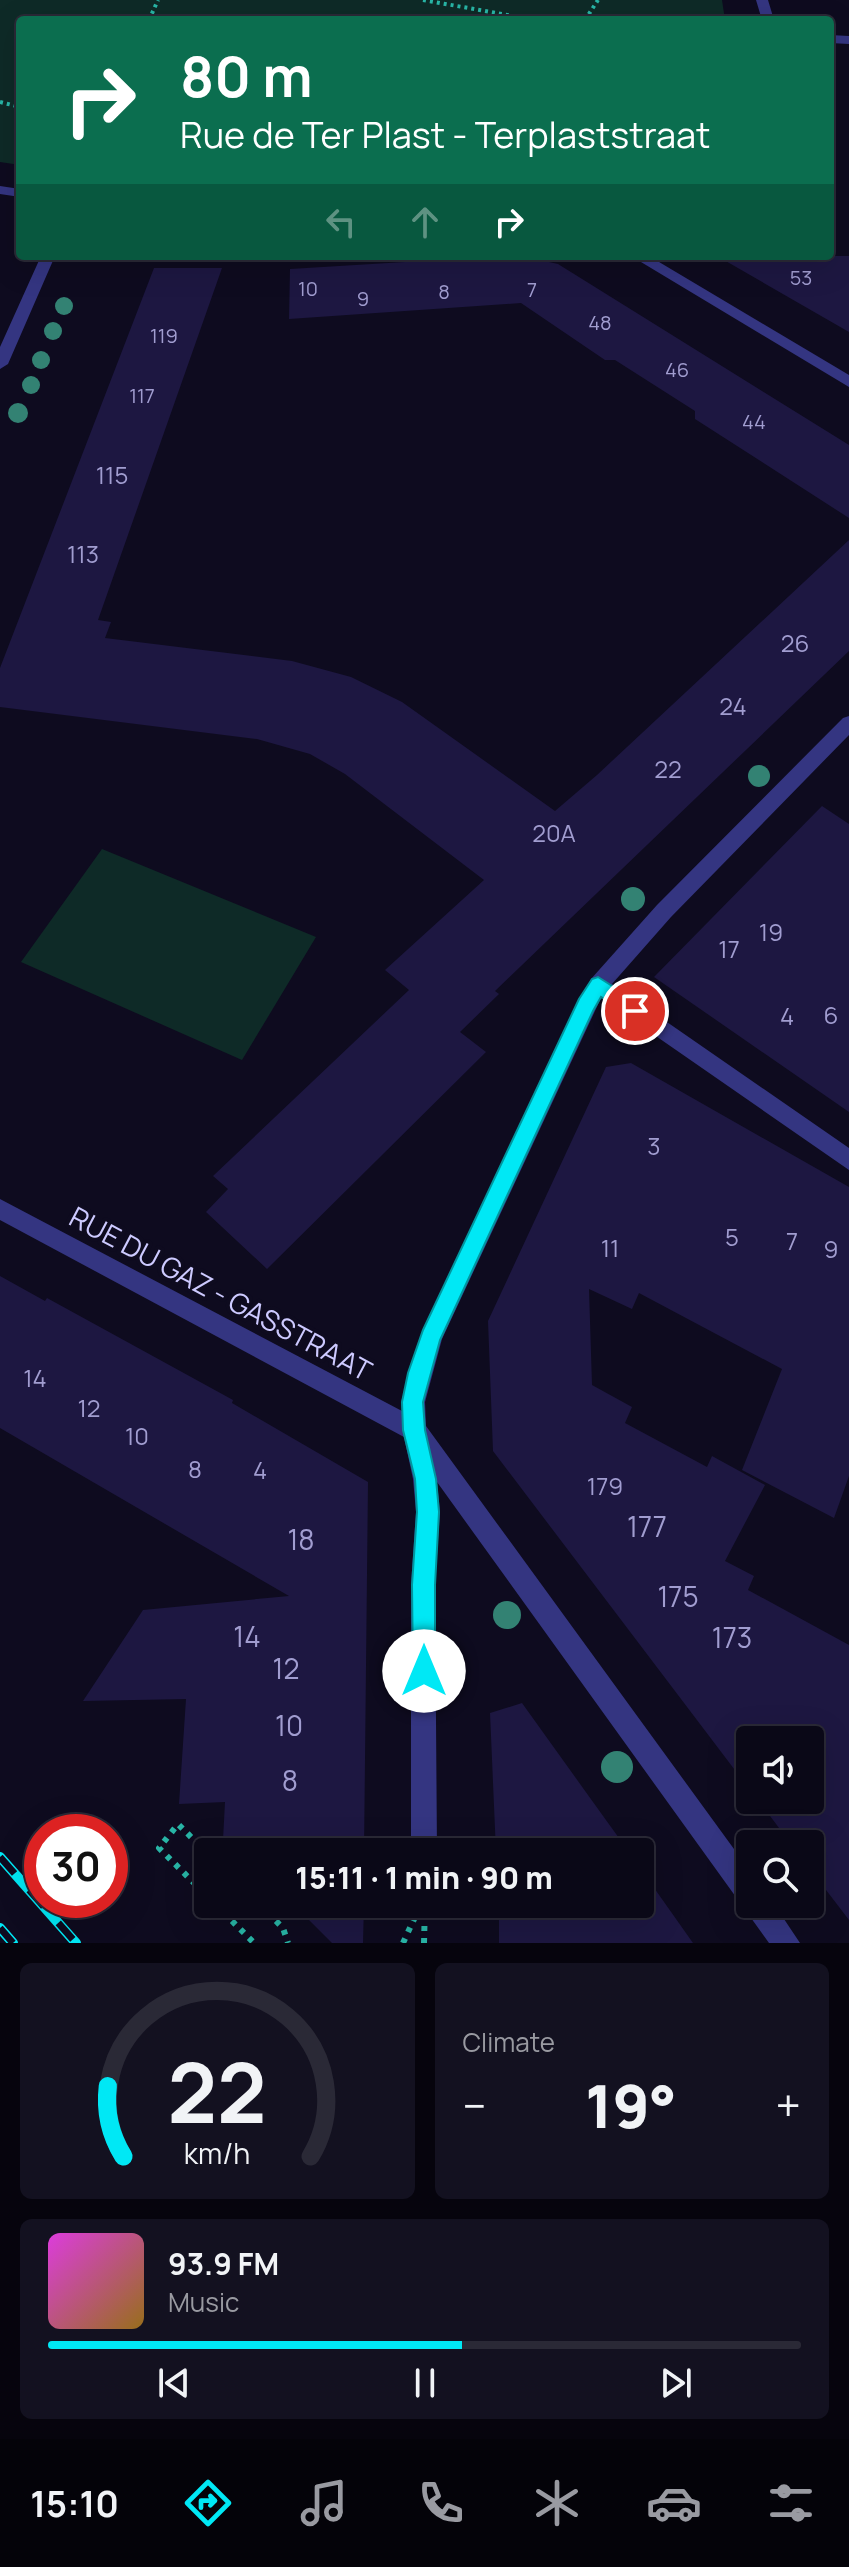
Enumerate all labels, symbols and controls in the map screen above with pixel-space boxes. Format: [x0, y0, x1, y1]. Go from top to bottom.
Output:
text: 80 m [180, 37, 313, 114]
icon: right [48, 48, 152, 152]
text: Rue de Ter Plast - Terplaststraat [180, 110, 710, 159]
icon: left [319, 200, 363, 244]
icon: ahead [403, 200, 447, 244]
icon: right [487, 200, 531, 244]
house number: 53 [790, 264, 812, 291]
house number: 10 [298, 275, 318, 302]
house number: 7 [527, 276, 537, 303]
house number: 8 [438, 278, 450, 305]
house number: 9 [357, 285, 369, 312]
house number: 48 [588, 309, 612, 336]
house number: 119 [150, 322, 178, 349]
house number: 46 [665, 356, 689, 383]
house number: 117 [129, 382, 155, 409]
house number: 44 [742, 408, 766, 435]
house number: 115 [96, 458, 128, 491]
house number: 113 [67, 537, 99, 570]
house number: 26 [781, 626, 809, 659]
house number: 24 [719, 689, 747, 722]
house number: 22 [654, 752, 682, 785]
house number: 20A [532, 816, 576, 849]
house number: 19 [759, 915, 783, 948]
house number: 17 [718, 932, 740, 965]
pin [601, 977, 669, 1045]
icon: arrive [613, 989, 657, 1033]
house number: 6 [824, 998, 838, 1031]
house number: 4 [780, 999, 794, 1032]
house number: 3 [647, 1129, 661, 1162]
street label: RUE DU GAZ - GASSTRAAT [63, 1197, 379, 1389]
house number: 5 [725, 1220, 739, 1253]
house number: 7 [786, 1224, 798, 1257]
house number: 11 [601, 1231, 619, 1264]
house number: 9 [824, 1232, 838, 1265]
house number: 14 [23, 1361, 47, 1394]
house number: 12 [77, 1391, 101, 1424]
house number: 10 [125, 1419, 149, 1452]
house number: 8 [188, 1452, 202, 1485]
house number: 4 [253, 1453, 267, 1486]
house number: 179 [587, 1469, 623, 1502]
house number: 177 [627, 1507, 667, 1545]
house number: 18 [287, 1520, 315, 1558]
house number: 175 [657, 1577, 699, 1615]
house number: 14 [233, 1617, 261, 1655]
house number: 173 [712, 1618, 752, 1656]
position arrow [382, 1629, 466, 1713]
house number: 12 [273, 1649, 299, 1687]
house number: 10 [275, 1706, 303, 1744]
map controls [736, 1726, 824, 1918]
button: sound [736, 1726, 824, 1814]
house number: 8 [282, 1761, 298, 1799]
speed limit sign: 30 [24, 1814, 128, 1918]
button: search [736, 1830, 824, 1918]
text: 15:11 · 1 min · 90 m [295, 1857, 553, 1898]
text: Climate [463, 2024, 555, 2060]
text: 22 [168, 2034, 267, 2148]
text: 19° [585, 2064, 677, 2146]
text: − [463, 2075, 486, 2135]
text: + [776, 2075, 801, 2135]
text: km/h [184, 2134, 250, 2173]
text: 93.9 FM [168, 2243, 279, 2284]
text: Music [168, 2284, 239, 2320]
icon: previous [152, 2361, 196, 2405]
icon: pause [403, 2361, 447, 2405]
icon: next [654, 2361, 698, 2405]
icon: directions [180, 2475, 236, 2531]
icon: music [296, 2475, 352, 2531]
icon: phone [413, 2475, 469, 2531]
icon: climate [529, 2475, 585, 2531]
icon: car [646, 2475, 702, 2531]
icon: filters [763, 2475, 819, 2531]
text: 15:10 [30, 2479, 119, 2528]

